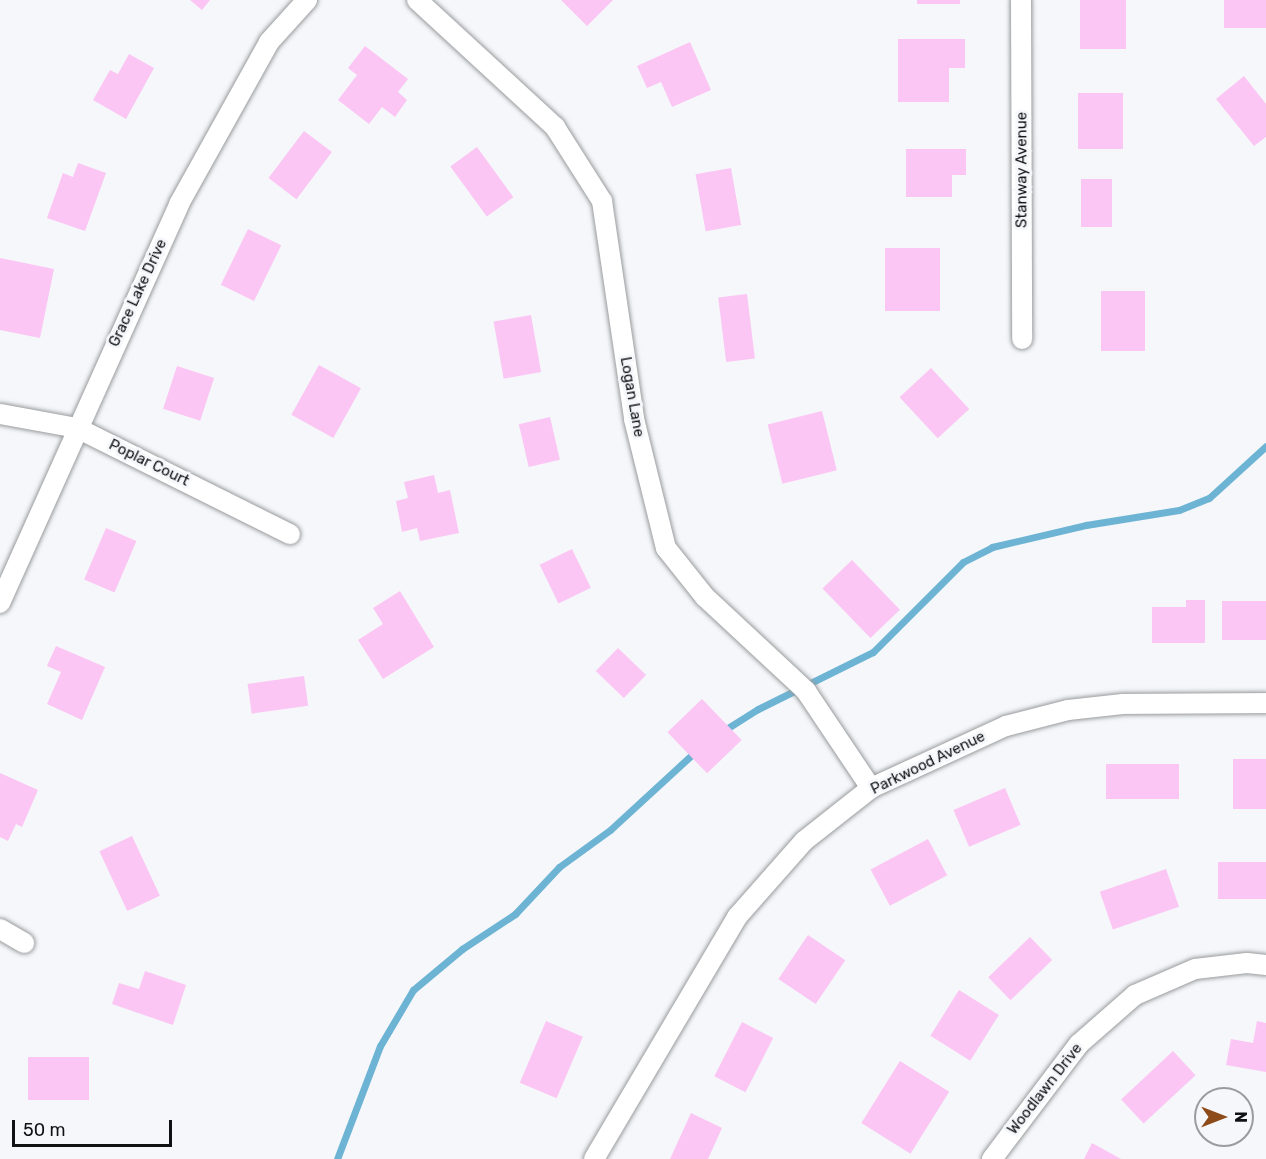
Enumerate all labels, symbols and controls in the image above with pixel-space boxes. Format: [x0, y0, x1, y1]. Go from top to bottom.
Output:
street label: Stanway Avenue [1013, 112, 1031, 228]
street label: Grace Lake Drive [105, 236, 171, 350]
street label: Logan Lane [616, 355, 648, 439]
street label: Poplar Court [106, 436, 192, 490]
street label: Parkwood Avenue [868, 727, 988, 799]
street label: Woodlawn Drive [1004, 1040, 1086, 1138]
north arrow [1194, 1087, 1254, 1147]
scale bar [15, 1108, 176, 1146]
text: N [1231, 1111, 1250, 1123]
text: 50 m [23, 1119, 66, 1141]

